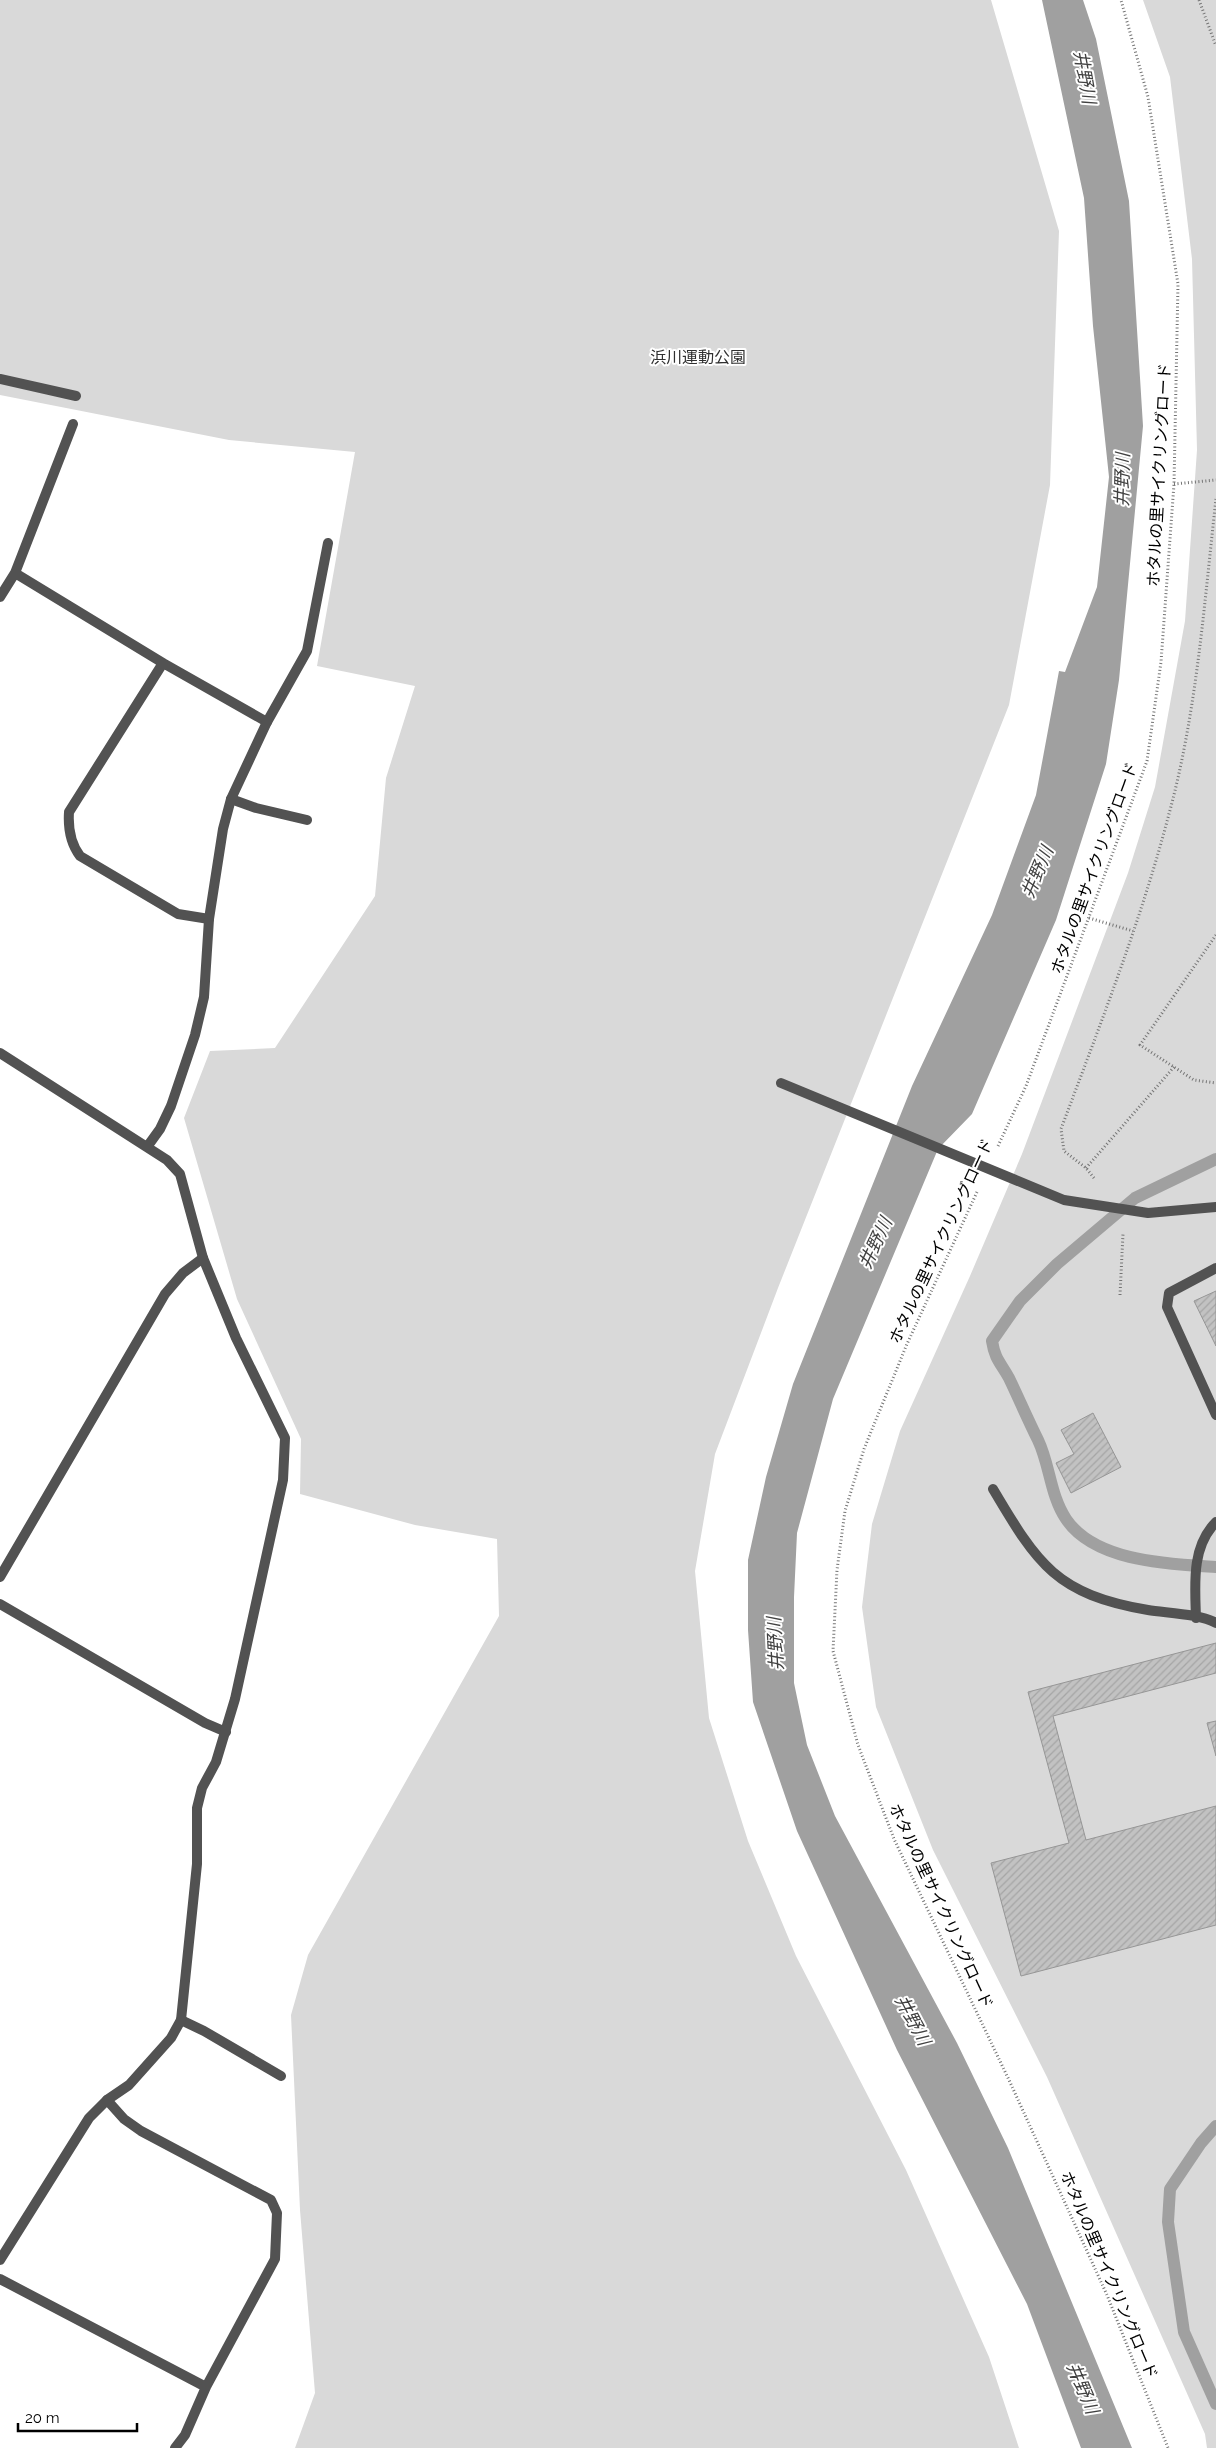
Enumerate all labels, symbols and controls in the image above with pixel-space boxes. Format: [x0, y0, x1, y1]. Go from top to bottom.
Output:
water label: 井野川 [1070, 49, 1100, 107]
park label: 浜川運動公園 [650, 348, 746, 367]
street label: ホタルの里サイクリングロード [1144, 363, 1174, 587]
water label: 井野川 [1111, 451, 1133, 507]
street label: ホタルの里サイクリングロード [1047, 760, 1141, 976]
water label: 井野川 [1017, 841, 1058, 901]
street label: ホタルの里サイクリングロード [885, 1136, 997, 1346]
water label: 井野川 [854, 1212, 897, 1272]
water label: 井野川 [763, 1614, 787, 1672]
street label: ホタルの里サイクリングロード [885, 1801, 997, 2011]
water label: 井野川 [891, 1991, 936, 2051]
street label: ホタルの里サイクリングロード [1057, 2168, 1161, 2382]
water label: 井野川 [1063, 2359, 1104, 2419]
scale bar [18, 2400, 136, 2432]
text: 20 m [25, 2409, 60, 2427]

